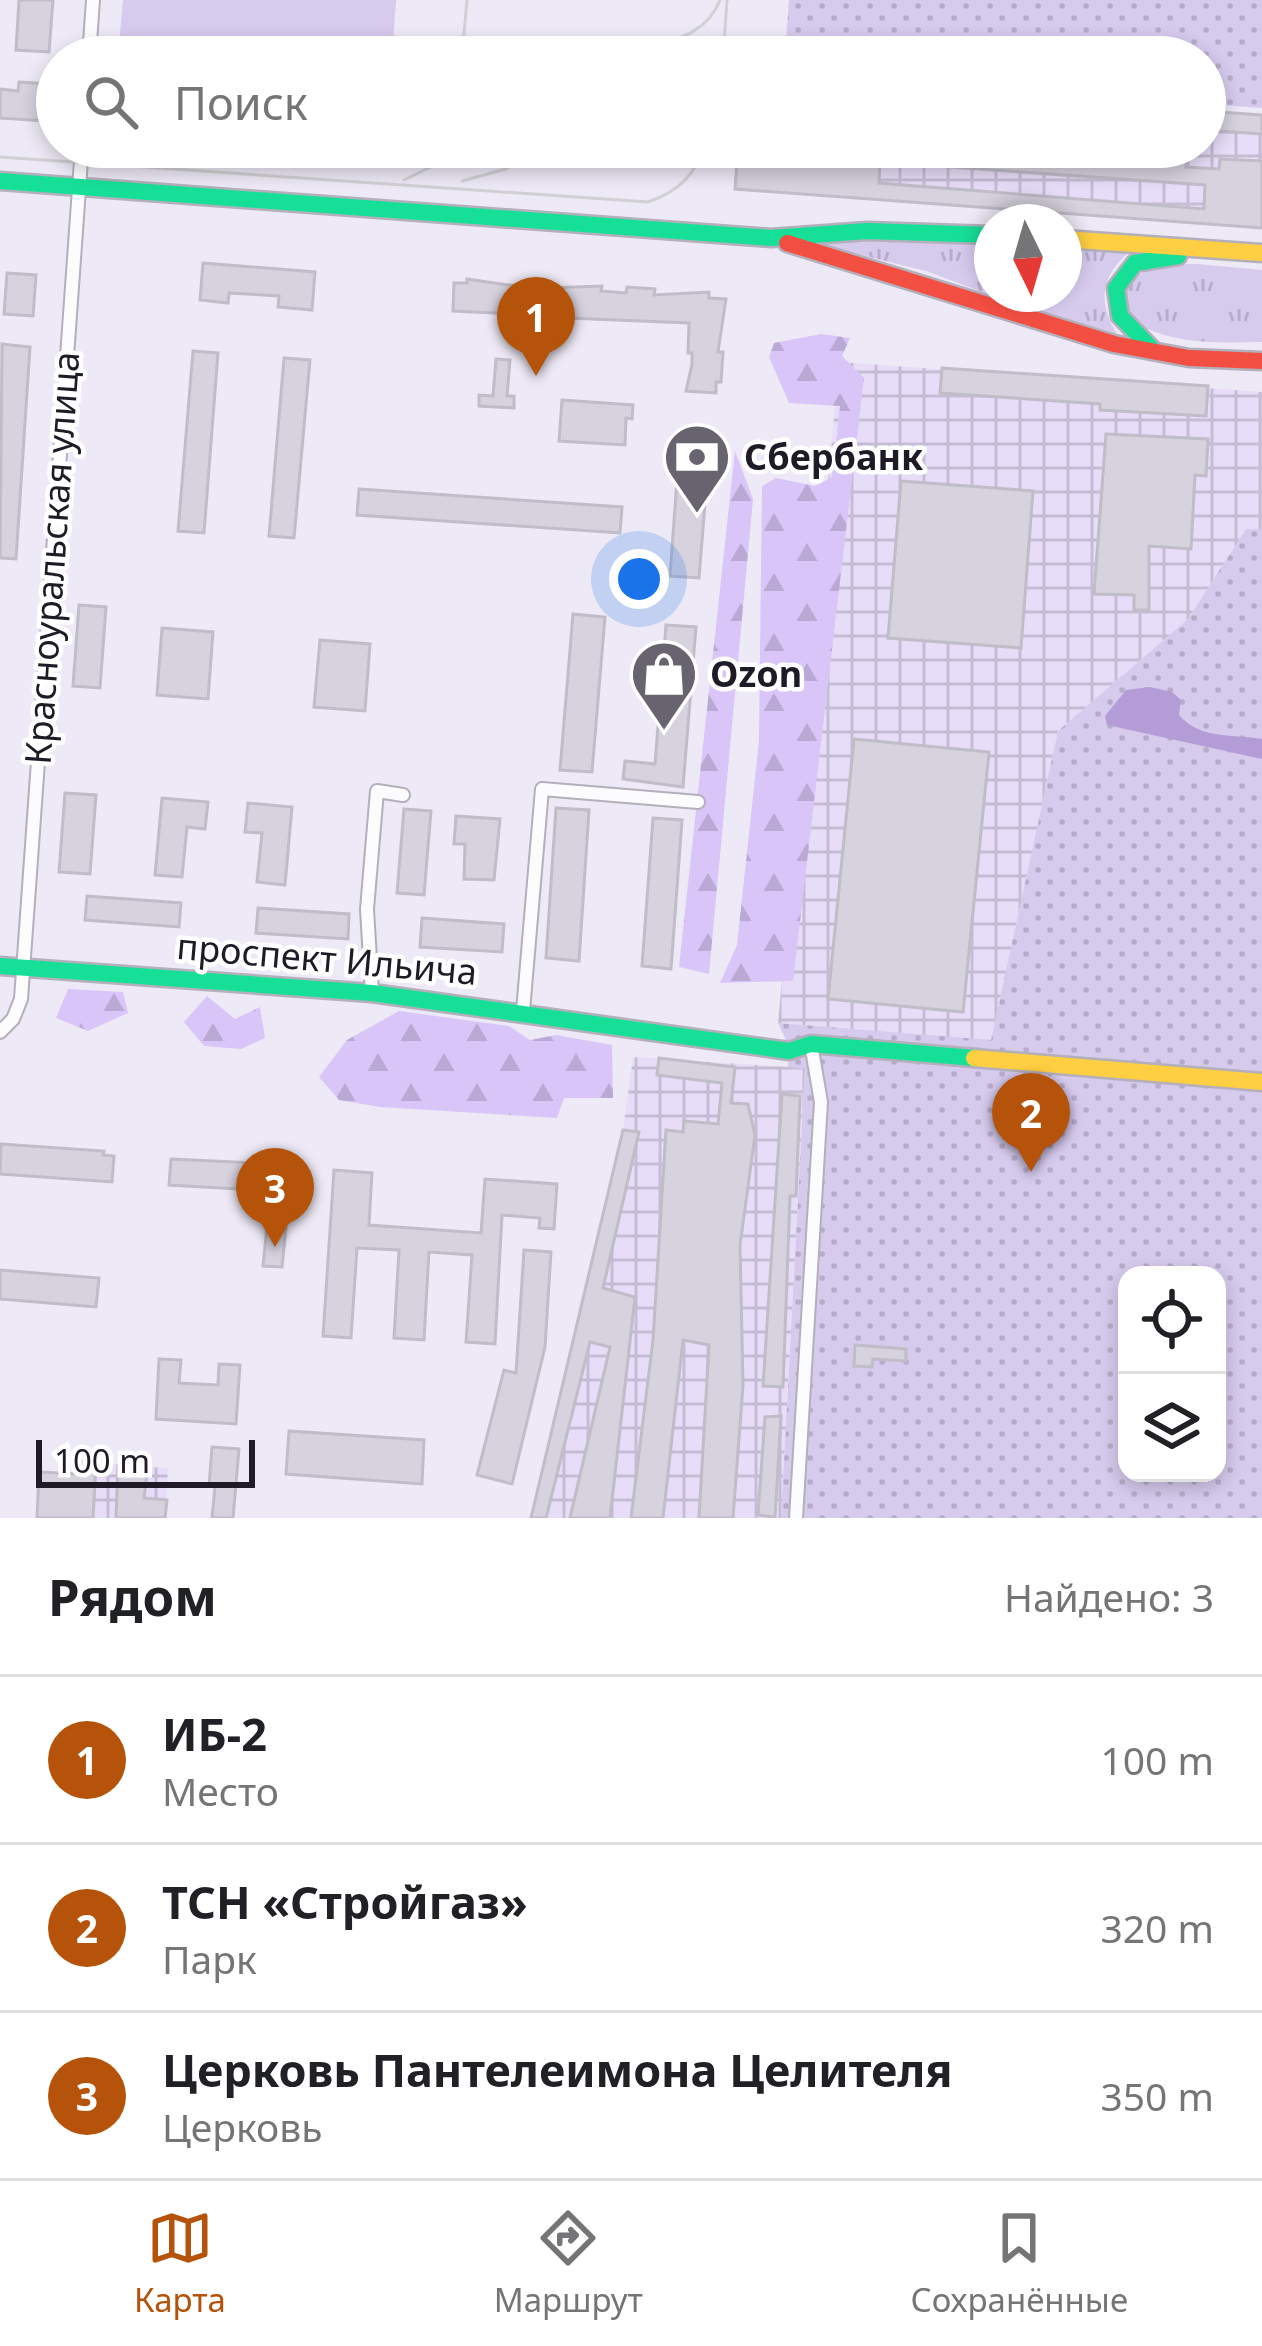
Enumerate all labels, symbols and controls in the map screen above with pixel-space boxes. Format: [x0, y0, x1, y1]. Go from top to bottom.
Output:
search box [36, 36, 1226, 168]
icon: search [78, 69, 144, 135]
text: Поиск [174, 72, 308, 133]
north arrow [974, 204, 1082, 312]
pin: 1 [497, 277, 575, 376]
street label: Красноуральская улица [13, 350, 90, 766]
bank icon: Сбербанк [662, 422, 732, 516]
place label: Сбербанк [744, 432, 923, 481]
your location [609, 549, 669, 609]
shop icon: Ozon [629, 639, 699, 733]
place label: Ozon [710, 649, 802, 698]
street label: проспект Ильича [175, 921, 479, 996]
pin: 2 [992, 1073, 1070, 1172]
pin: 3 [236, 1148, 314, 1247]
map controls [1118, 1266, 1226, 1482]
button: locate [1118, 1266, 1226, 1374]
button: layers [1118, 1374, 1226, 1482]
scale bar [36, 1434, 255, 1487]
text: 100 m [54, 1438, 150, 1483]
text: Рядом [48, 1561, 217, 1631]
text: Найдено: 3 [1004, 1570, 1214, 1623]
text: ИБ-2 [162, 1703, 267, 1764]
text: 1 [76, 1733, 98, 1786]
text: 100 m [1100, 1733, 1214, 1786]
text: Место [162, 1764, 279, 1817]
text: ТСН «Стройгаз» [162, 1871, 528, 1932]
text: 2 [76, 1901, 98, 1954]
text: 320 m [1100, 1901, 1214, 1954]
text: Парк [162, 1932, 257, 1985]
text: Церковь Пантелеимона Целителя [162, 2039, 953, 2100]
text: 3 [76, 2069, 98, 2122]
text: 350 m [1100, 2069, 1214, 2122]
text: Церковь [162, 2100, 322, 2153]
tab: Карта [134, 2205, 226, 2322]
tab: Маршрут [494, 2205, 643, 2322]
tab: Сохранённые [911, 2205, 1128, 2322]

